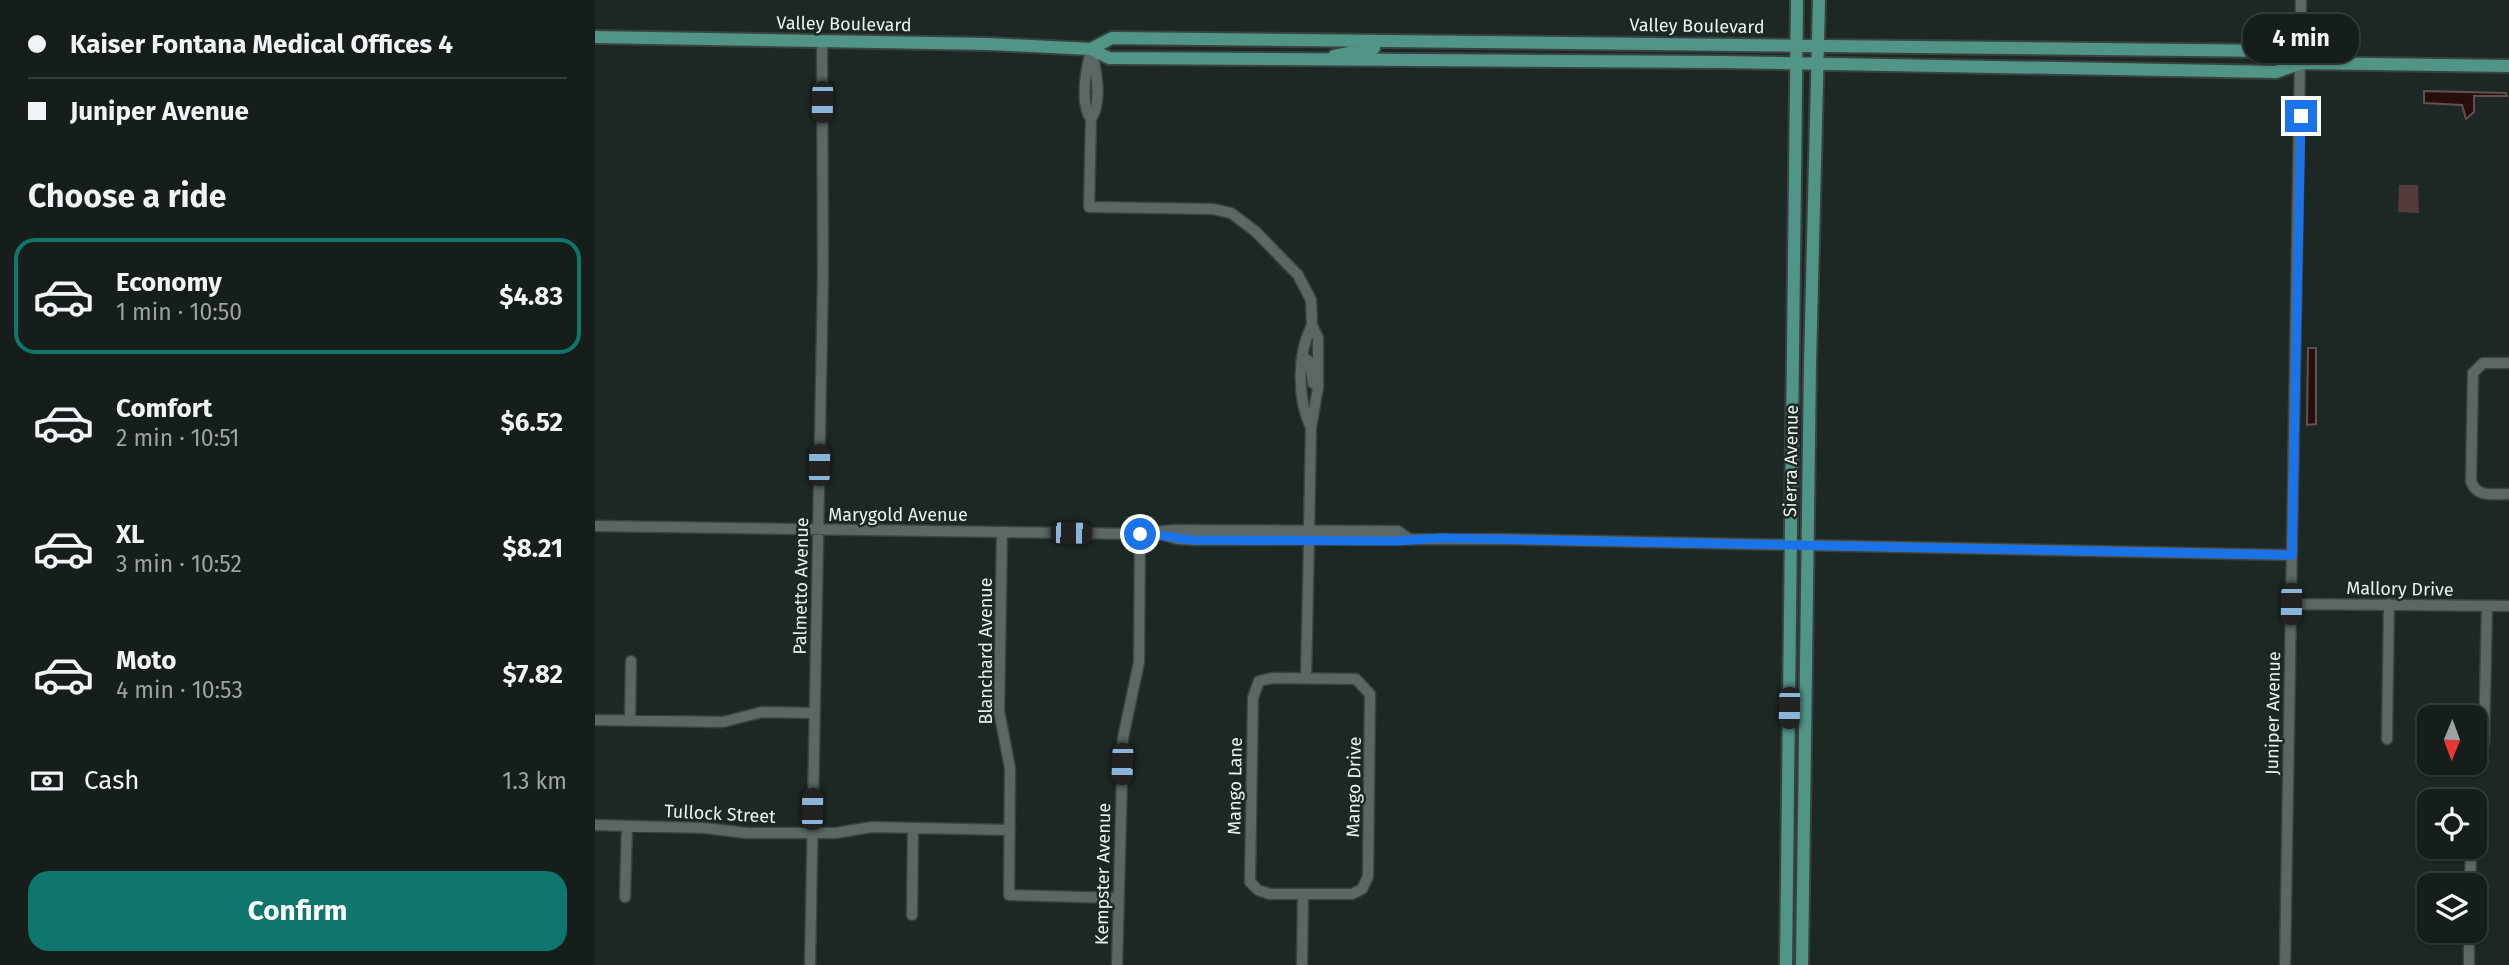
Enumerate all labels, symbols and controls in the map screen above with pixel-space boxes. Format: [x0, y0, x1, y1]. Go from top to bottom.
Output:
street label: Valley Boulevard [776, 12, 912, 36]
street label: Valley Boulevard [1629, 14, 1765, 38]
callout: 4 min [2243, 15, 2359, 64]
text: 4 min [2272, 24, 2330, 52]
text: Kaiser Fontana Medical Offices 4 [70, 29, 453, 60]
car [812, 81, 833, 123]
text: Juniper Avenue [70, 96, 249, 127]
route end [2285, 100, 2317, 132]
text: Choose a ride [28, 177, 226, 215]
icon: car [32, 265, 95, 328]
text: Economy [116, 267, 222, 298]
text: $4.83 [499, 281, 563, 312]
text: 1 min · 10:50 [116, 298, 242, 326]
icon: car [32, 391, 95, 454]
text: Comfort [116, 393, 212, 424]
street label: Sierra Avenue [1779, 405, 1803, 517]
text: $6.52 [501, 407, 563, 438]
text: 2 min · 10:51 [116, 424, 240, 452]
car [809, 444, 830, 486]
street label: Marygold Avenue [828, 504, 968, 526]
icon: car [32, 517, 95, 580]
street label: Palmetto Avenue [789, 517, 813, 655]
route start [1124, 518, 1156, 550]
text: XL [116, 519, 144, 550]
car [1050, 522, 1093, 544]
text: $8.21 [502, 533, 563, 564]
text: 3 min · 10:52 [116, 550, 242, 578]
street label: Blanchard Avenue [975, 577, 997, 725]
street label: Mallory Drive [2346, 577, 2454, 601]
car [2281, 583, 2302, 625]
icon: car [32, 643, 95, 706]
text: Moto [116, 645, 176, 676]
street label: Juniper Avenue [2261, 651, 2285, 775]
text: $7.82 [503, 659, 563, 690]
text: 4 min · 10:53 [116, 676, 243, 704]
car [1779, 687, 1800, 729]
north arrow [2417, 705, 2487, 775]
map controls [2417, 705, 2487, 943]
street label: Mango Drive [1342, 736, 1366, 838]
street label: Mango Lane [1223, 737, 1247, 835]
car [1111, 743, 1134, 785]
icon: cash [28, 762, 66, 800]
text: Cash [84, 765, 140, 796]
text: 1.3 km [502, 767, 567, 795]
car [802, 788, 823, 830]
button: locate [2417, 789, 2487, 859]
street label: Tullock Street [664, 800, 777, 828]
street label: Kempster Avenue [1091, 803, 1115, 945]
button: Confirm [28, 871, 567, 951]
button: layers [2417, 873, 2487, 943]

